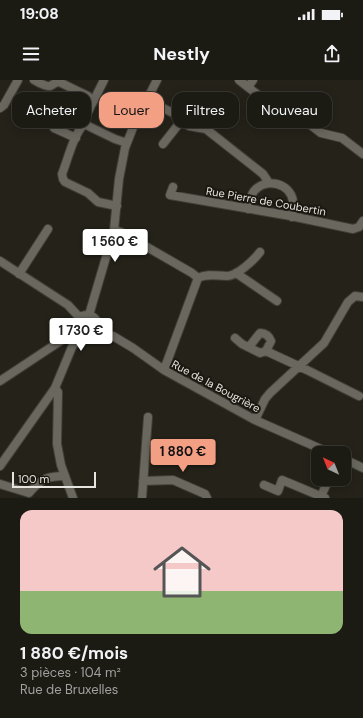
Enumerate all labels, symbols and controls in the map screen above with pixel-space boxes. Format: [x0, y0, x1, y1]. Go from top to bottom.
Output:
text: 19:08 [20, 4, 59, 24]
text: Nestly [153, 42, 210, 66]
icon: menu [20, 43, 42, 65]
icon: share [321, 43, 343, 65]
chip: Acheter [12, 92, 91, 128]
chip: Louer [99, 92, 164, 128]
chip: Filtres [172, 92, 239, 128]
chip: Nouveau [247, 92, 332, 128]
street label: Rue Pierre de Coubertin [205, 184, 327, 218]
pin: 1 560 € [78, 229, 152, 263]
text: 1 560 € [92, 233, 138, 250]
pin: 1 730 € [44, 318, 118, 352]
text: 1 730 € [59, 322, 103, 339]
street label: Rue de la Bougrière [169, 357, 263, 415]
pin: 1 880 € [146, 439, 220, 473]
text: 1 880 € [160, 443, 206, 460]
north arrow [311, 446, 351, 486]
map controls [311, 446, 351, 486]
scale bar [12, 470, 96, 489]
text: 100 m [18, 472, 49, 486]
icon: home [146, 536, 218, 608]
text: 1 880 €/mois [20, 642, 128, 664]
text: 3 pièces · 104 m² [20, 664, 121, 681]
text: Rue de Bruxelles [20, 681, 118, 698]

